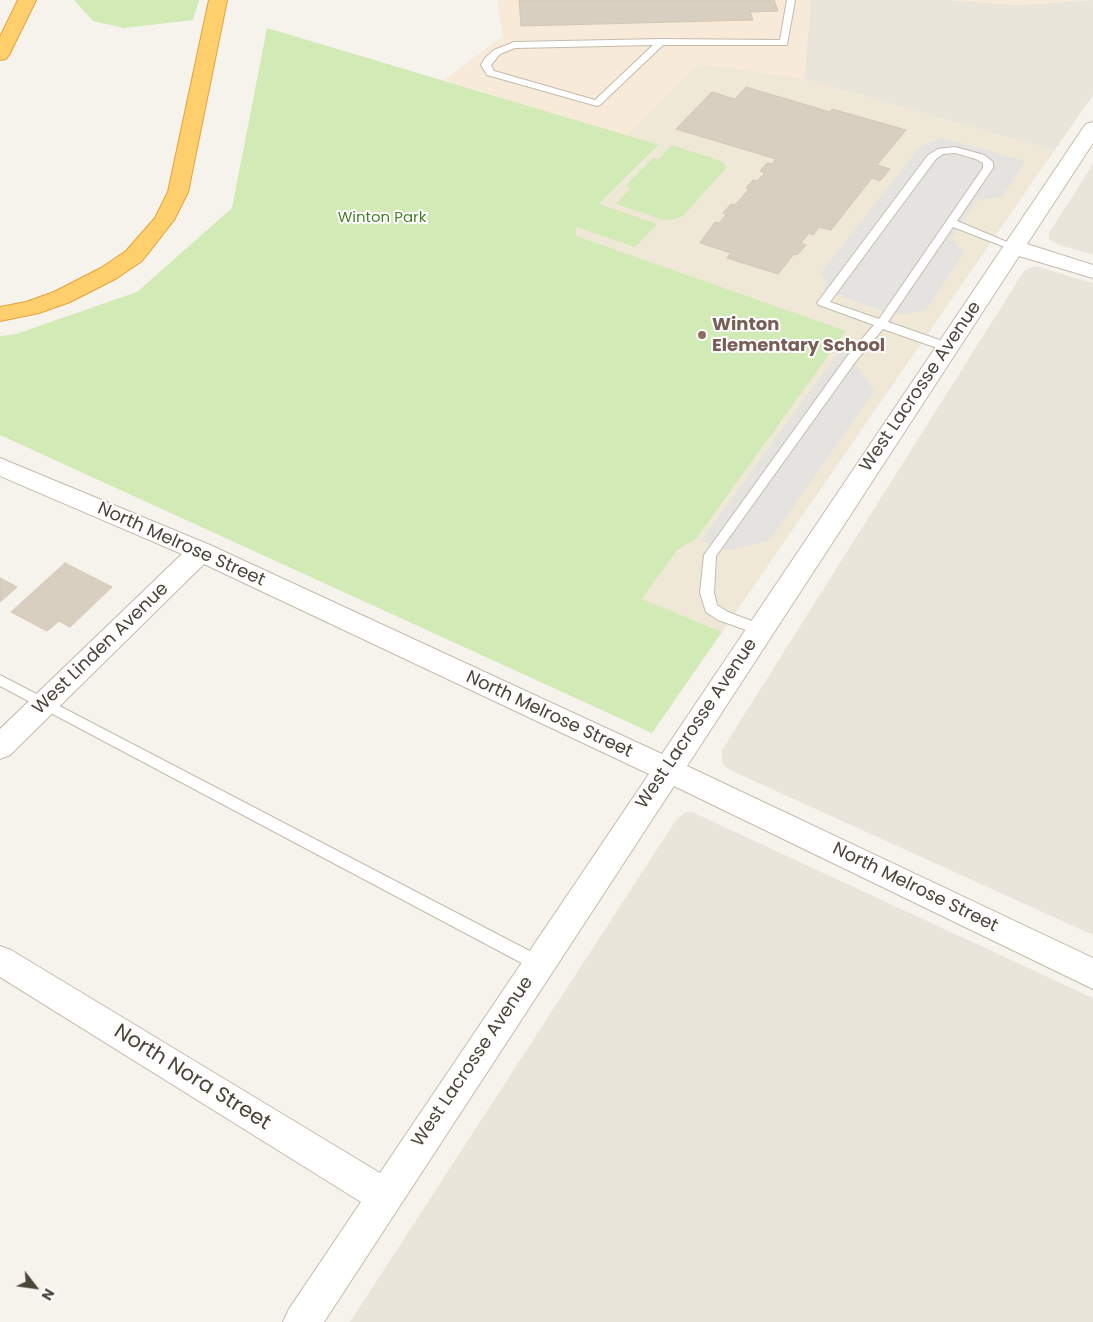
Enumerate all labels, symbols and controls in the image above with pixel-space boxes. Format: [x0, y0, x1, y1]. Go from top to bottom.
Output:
park label: Winton Park [338, 209, 426, 227]
street label: West Lacrosse Avenue [856, 298, 986, 476]
place label: Winton Elementary School [712, 314, 885, 356]
marker: Winton Elementary School [696, 329, 708, 341]
street label: North Melrose Street [94, 498, 268, 592]
street label: West Linden Avenue [29, 579, 173, 719]
street label: West Lacrosse Avenue [632, 635, 762, 813]
street label: North Melrose Street [462, 667, 636, 763]
street label: North Melrose Street [829, 839, 1001, 937]
street label: West Lacrosse Avenue [408, 973, 538, 1151]
street label: North Nora Street [109, 1020, 275, 1136]
north arrow [10, 1262, 60, 1312]
text: N [37, 1285, 59, 1304]

